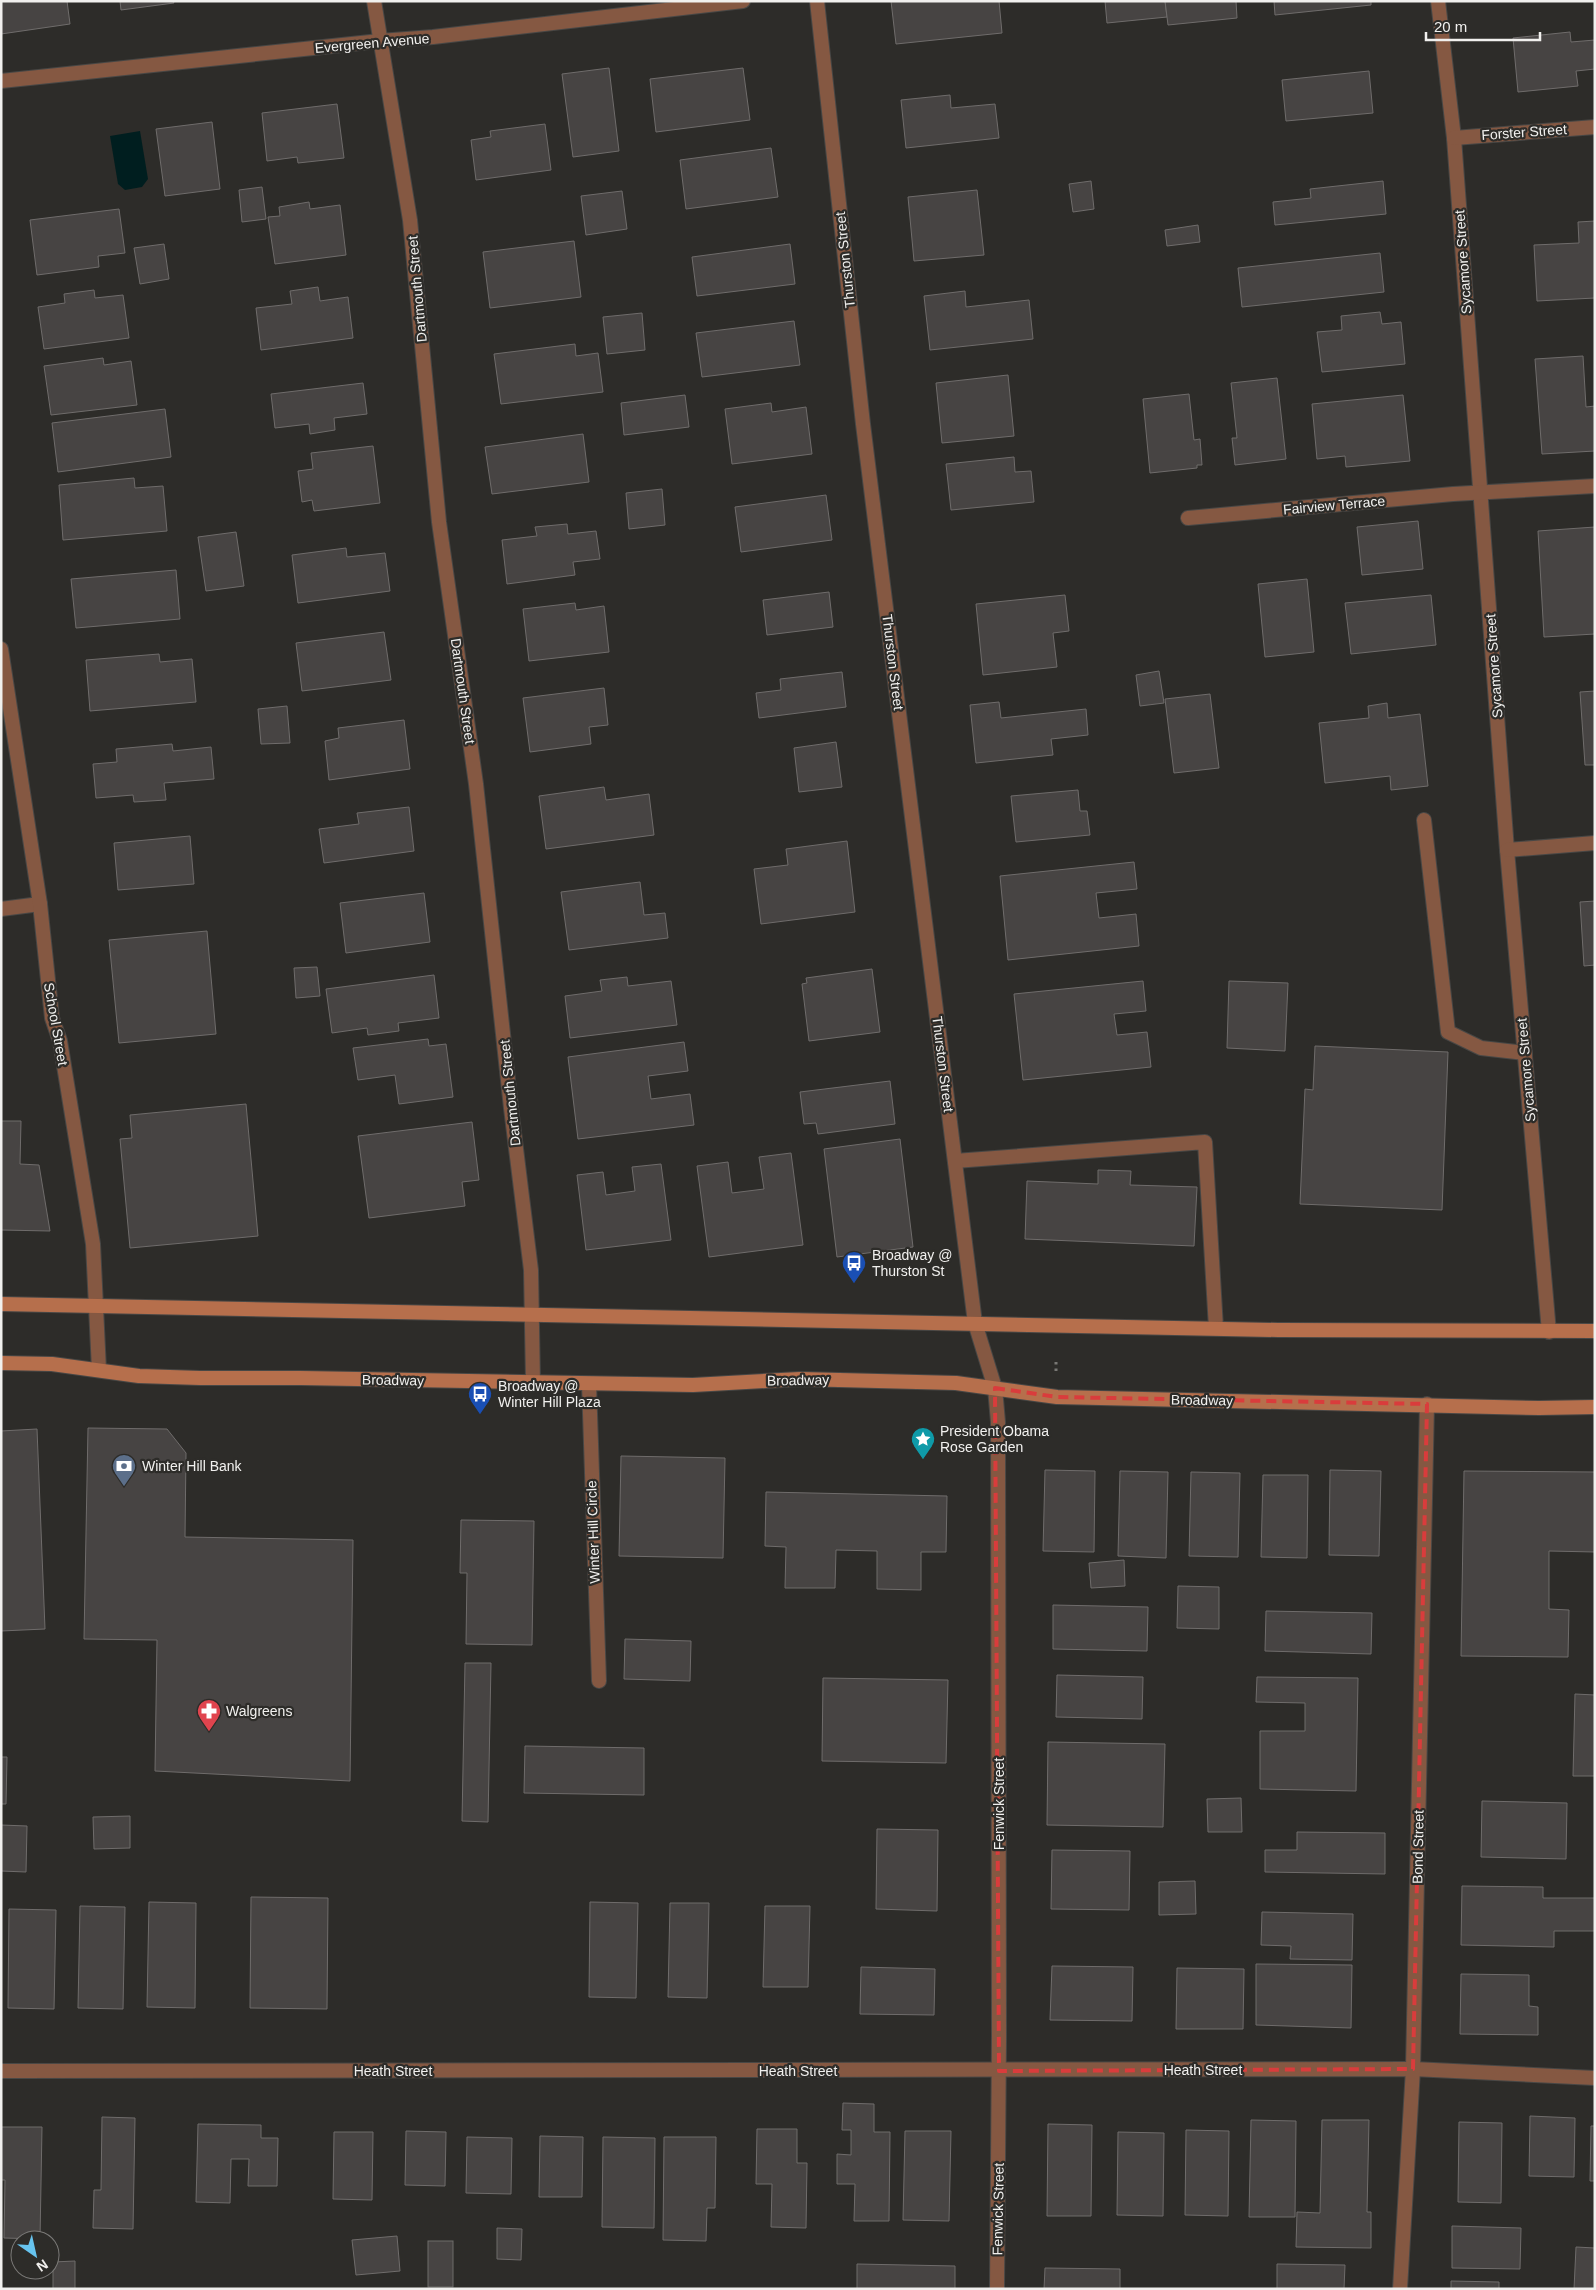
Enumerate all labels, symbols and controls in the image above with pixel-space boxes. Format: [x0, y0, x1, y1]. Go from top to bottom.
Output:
scale bar [1426, 10, 1540, 42]
text: 20 m [1434, 18, 1467, 35]
street label: Evergreen Avenue [314, 30, 430, 56]
street label: Forster Street [1481, 121, 1567, 143]
street label: Sycamore Street [1451, 209, 1475, 315]
street label: Thurston Street [832, 211, 858, 309]
street label: Dartmouth Street [404, 235, 430, 343]
street label: Fairview Terrace [1282, 493, 1386, 517]
street label: Thurston Street [879, 613, 907, 711]
street label: Sycamore Street [1482, 613, 1506, 719]
street label: Dartmouth Street [448, 637, 478, 745]
street label: School Street [41, 981, 71, 1067]
street label: Thurston Street [929, 1015, 957, 1113]
street label: Sycamore Street [1513, 1017, 1539, 1123]
street label: Dartmouth Street [496, 1039, 524, 1147]
place label: Broadway @ Thurston St [872, 1247, 952, 1279]
bus stop icon: Broadway @ Thurston St [841, 1250, 867, 1284]
street label: Broadway [362, 1371, 424, 1389]
street label: Broadway [767, 1371, 829, 1389]
place label: Broadway @ Winter Hill Plaza [498, 1378, 601, 1410]
bus stop icon: Broadway @ Winter Hill Plaza [467, 1381, 493, 1415]
street label: Broadway [1171, 1391, 1233, 1409]
place label: President Obama Rose Garden [940, 1423, 1049, 1455]
place icon: President Obama Rose Garden [910, 1426, 936, 1460]
bank icon: Winter Hill Bank [111, 1453, 137, 1487]
place label: Winter Hill Bank [142, 1458, 243, 1474]
street label: Winter Hill Circle [583, 1480, 603, 1584]
pharmacy icon: Walgreens [196, 1698, 222, 1732]
place label: Walgreens [226, 1703, 292, 1719]
street label: Fenwick Street [991, 1758, 1007, 1850]
street label: Bond Street [1409, 1810, 1427, 1884]
street label: Heath Street [1164, 2062, 1242, 2078]
street label: Heath Street [354, 2063, 432, 2079]
street label: Heath Street [759, 2063, 837, 2079]
street label: Fenwick Street [989, 2162, 1007, 2255]
north arrow [10, 2230, 60, 2280]
text: N [34, 2256, 51, 2275]

